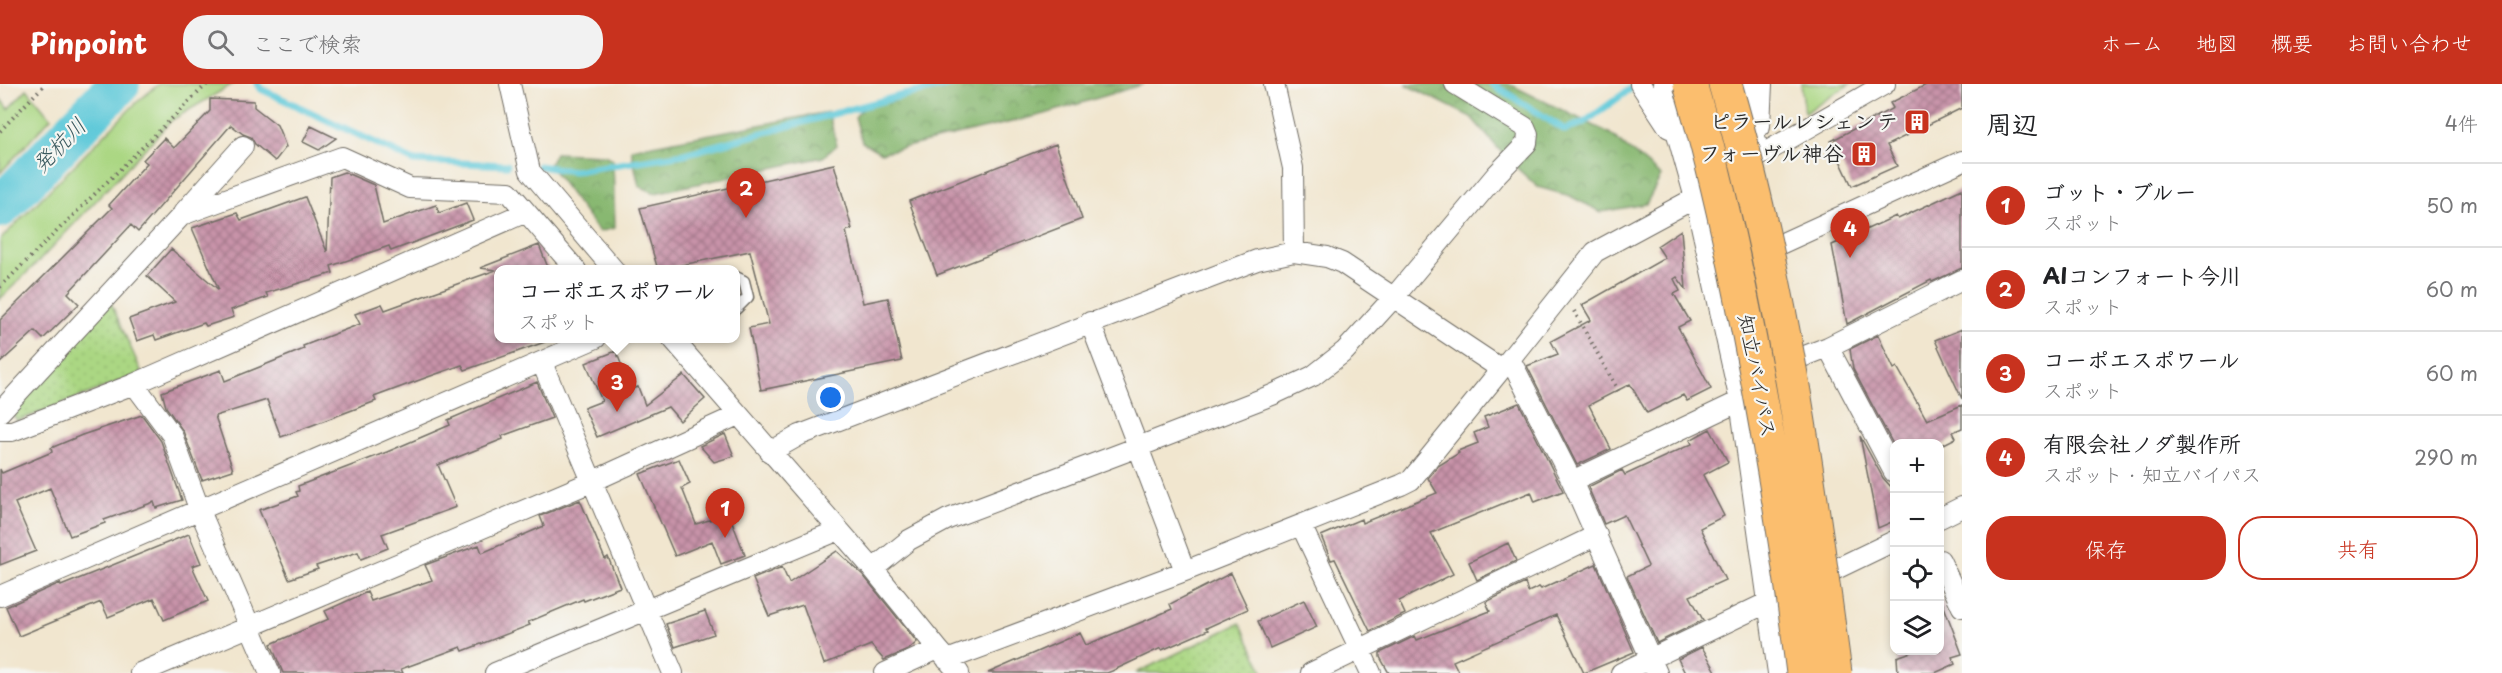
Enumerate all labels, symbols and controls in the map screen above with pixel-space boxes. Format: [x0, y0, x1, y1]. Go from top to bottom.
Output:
search box [183, 15, 603, 69]
text: Pinpoint [30, 21, 147, 64]
icon: search [204, 26, 237, 59]
text: ここで検索 [252, 26, 362, 59]
text: ホーム [2101, 26, 2163, 58]
text: 地図 [2196, 26, 2238, 58]
text: 概要 [2271, 26, 2313, 58]
text: お問い合わせ [2346, 26, 2472, 58]
place label: ピラールレシェンテ [1710, 104, 1898, 136]
text: 周辺 [1986, 104, 2038, 143]
building icon: ピラールレシェンテ [1902, 107, 1932, 137]
text: 4件 [2445, 108, 2478, 138]
water label: 発杭川 [23, 109, 93, 179]
place label: フォーヴル神谷 [1700, 136, 1844, 168]
building icon: フォーヴル神谷 [1849, 139, 1879, 169]
pin: 2 [726, 168, 766, 218]
text: ゴット・ブルー [2043, 174, 2197, 207]
text: 1 [2001, 190, 2010, 220]
text: 50 m [2426, 190, 2478, 220]
text: スポット [2043, 207, 2123, 237]
pin: 4 [1830, 208, 1870, 258]
text: AIコンフォート今川 [2043, 258, 2242, 291]
popup [494, 265, 740, 343]
text: コーポエスポワール [518, 273, 716, 306]
text: 2 [1998, 274, 2013, 304]
text: 60 m [2426, 274, 2478, 304]
text: スポット [2043, 291, 2123, 321]
text: スポット [518, 306, 598, 336]
street label: 知立バイパス [1731, 311, 1787, 440]
text: コーポエスポワール [2043, 342, 2240, 375]
text: 3 [1999, 358, 2012, 388]
text: 60 m [2426, 358, 2478, 388]
pin: 3 [598, 362, 636, 412]
text: スポット [2043, 375, 2123, 405]
your location [816, 383, 845, 412]
text: 有限会社ノダ製作所 [2043, 426, 2241, 459]
map controls [1890, 439, 1944, 655]
button: + [1890, 439, 1944, 493]
text: 4 [1999, 442, 2012, 472]
text: 290 m [2414, 442, 2478, 472]
text: スポット · 知立バイパス [2043, 459, 2261, 489]
pin: 1 [706, 488, 744, 538]
button: − [1890, 493, 1944, 547]
button: 保存 [1986, 516, 2226, 580]
button: 共有 [2238, 516, 2478, 580]
button: locate [1890, 547, 1944, 601]
button: layers [1890, 601, 1944, 655]

